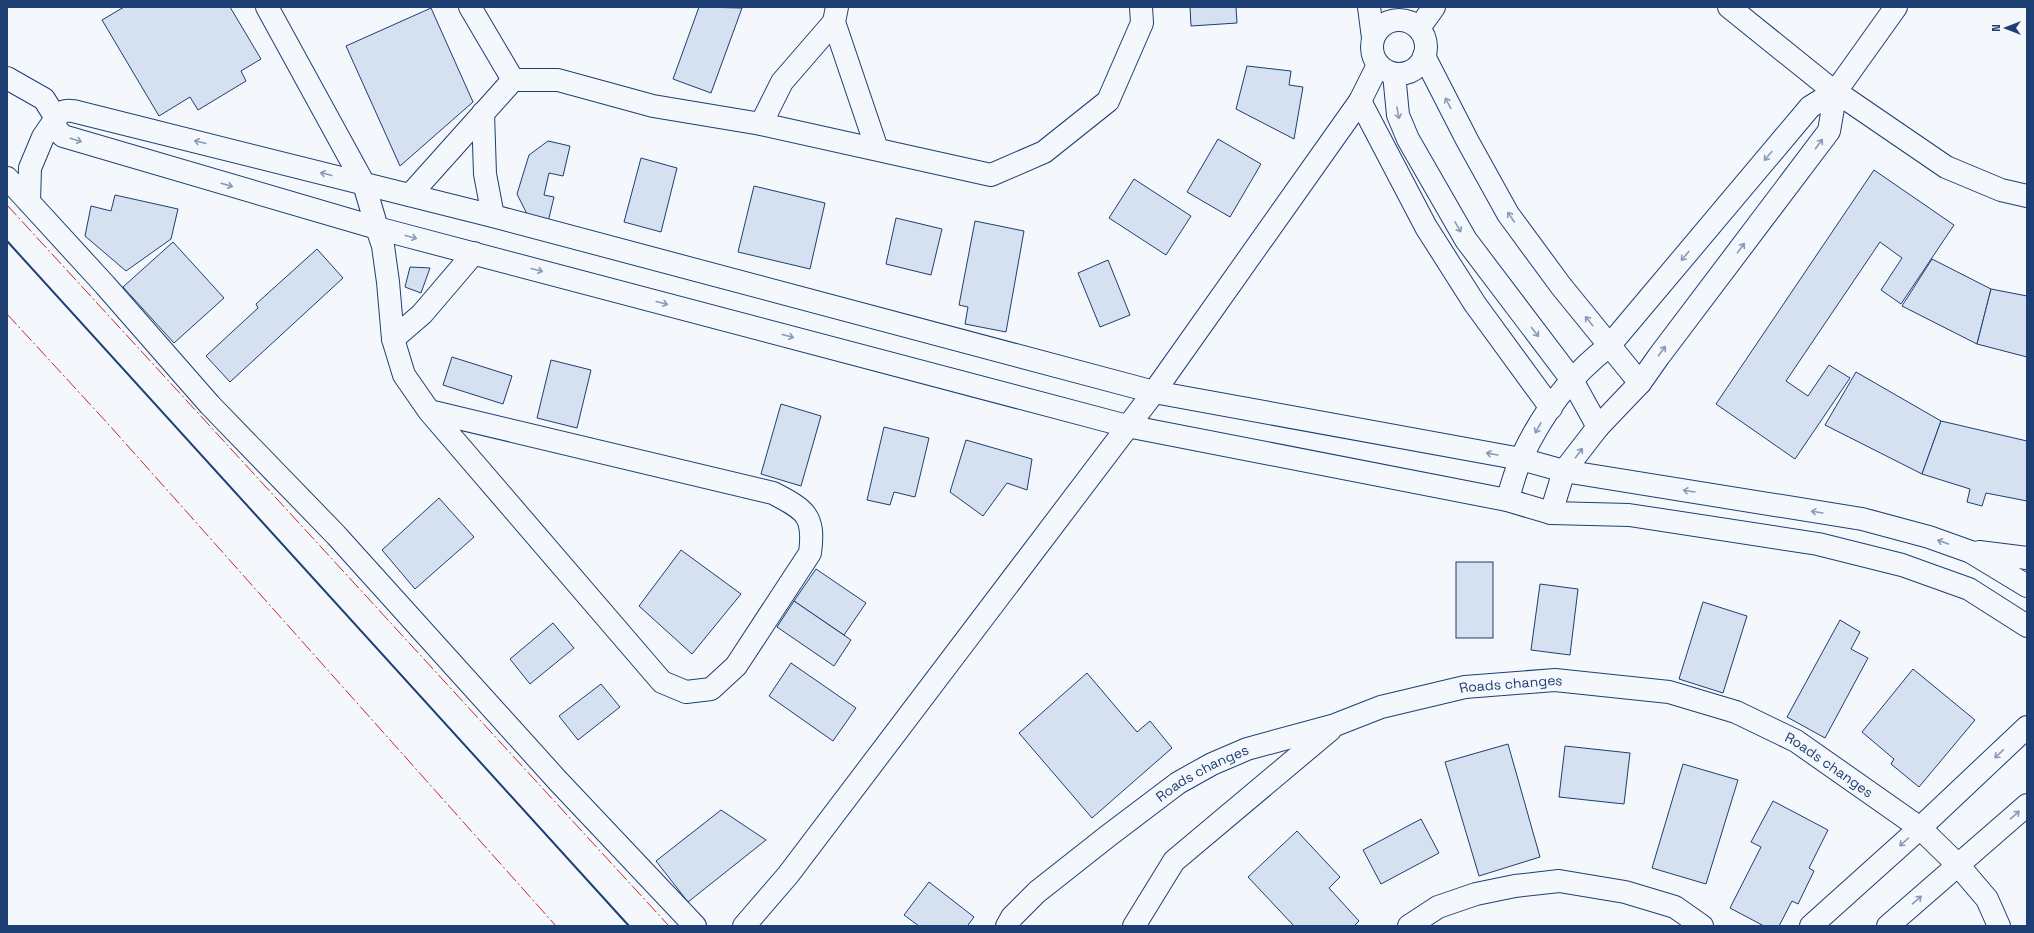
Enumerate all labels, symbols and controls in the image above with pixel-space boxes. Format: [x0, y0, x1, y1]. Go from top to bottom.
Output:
north arrow [1986, 8, 2026, 48]
text: N [1989, 24, 2003, 32]
one-way arrow [1444, 97, 1452, 109]
one-way arrow [1395, 106, 1403, 119]
one-way arrow [69, 137, 82, 144]
one-way arrow [193, 138, 206, 146]
one-way arrow [1815, 139, 1824, 150]
one-way arrow [1764, 151, 1773, 162]
one-way arrow [319, 170, 332, 177]
one-way arrow [221, 182, 234, 189]
one-way arrow [1507, 212, 1515, 223]
one-way arrow [1455, 221, 1463, 233]
one-way arrow [404, 233, 417, 241]
one-way arrow [1737, 242, 1745, 253]
one-way arrow [1680, 251, 1689, 261]
one-way arrow [530, 266, 543, 274]
one-way arrow [655, 300, 668, 307]
one-way arrow [1585, 315, 1593, 326]
one-way arrow [1531, 327, 1539, 338]
one-way arrow [781, 333, 794, 340]
one-way arrow [1658, 346, 1666, 357]
one-way arrow [1534, 422, 1542, 434]
one-way arrow [1574, 447, 1583, 458]
one-way arrow [1486, 450, 1499, 458]
one-way arrow [1683, 487, 1696, 495]
one-way arrow [1811, 508, 1824, 516]
one-way arrow [1937, 538, 1950, 545]
street label: Roads changes [1457, 671, 1564, 697]
street label: Roads changes [1782, 728, 1877, 802]
street label: Roads changes [1152, 740, 1251, 806]
one-way arrow [1994, 749, 2004, 758]
one-way arrow [2010, 811, 2020, 820]
one-way arrow [1899, 838, 1909, 847]
one-way arrow [1912, 896, 1923, 905]

